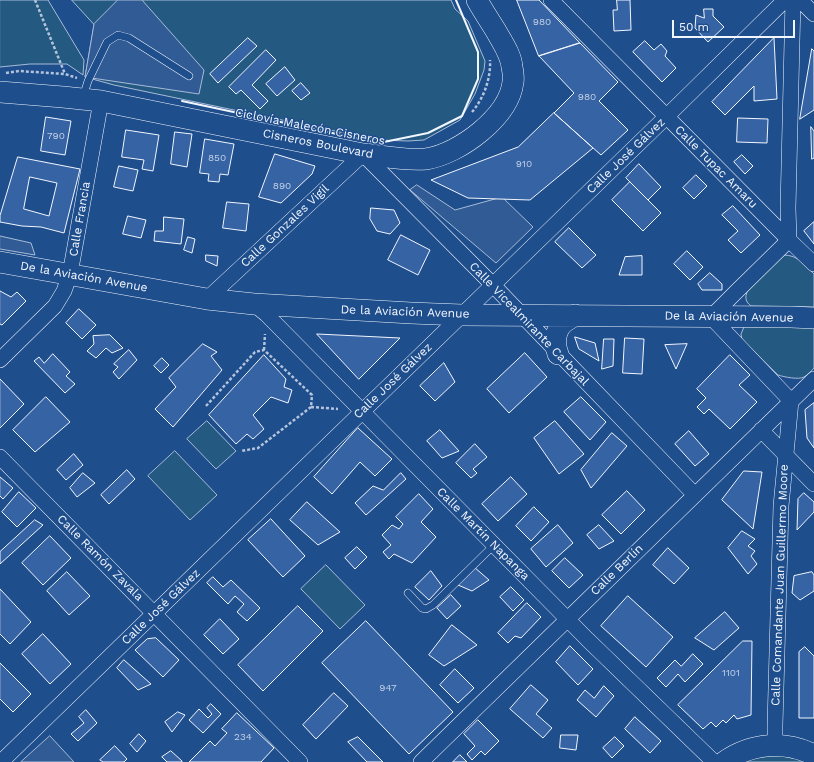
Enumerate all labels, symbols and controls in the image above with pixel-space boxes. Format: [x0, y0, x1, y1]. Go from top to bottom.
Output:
scale bar [674, 12, 797, 38]
house number: 980 [533, 16, 551, 28]
text: 50 m [679, 20, 709, 34]
house number: 980 [578, 91, 596, 103]
street label: Ciclovía Malecón Cisneros [234, 105, 386, 149]
street label: Calle José Gálvez [584, 115, 668, 197]
street label: Calle Tupac Amaru [672, 123, 760, 211]
street label: Cisneros Boulevard [261, 126, 375, 162]
house number: 790 [47, 130, 65, 142]
house number: 850 [208, 152, 226, 164]
house number: 910 [516, 158, 532, 170]
street label: Calle Francia [66, 180, 94, 258]
house number: 890 [273, 180, 291, 192]
street label: Calle Gonzales Vigil [238, 181, 332, 271]
street label: De la Aviación Avenue [19, 259, 149, 295]
street label: Calle Vicealmirante Carbajal [466, 259, 592, 389]
street label: De la Aviación Avenue [340, 303, 470, 321]
street label: De la Aviación Avenue [664, 309, 794, 325]
street label: Calle José Gálvez [351, 340, 435, 422]
street label: Calle Comandante Juan Guillermo Moore [769, 464, 791, 706]
street label: Calle Martín Napanga [434, 485, 532, 583]
street label: Calle Ramón Zavala [54, 512, 146, 604]
street label: Calle Berlín [588, 541, 646, 599]
street label: Calle José Gálvez [119, 566, 203, 648]
house number: 1101 [722, 667, 740, 679]
house number: 947 [379, 682, 397, 694]
house number: 234 [234, 731, 252, 743]

